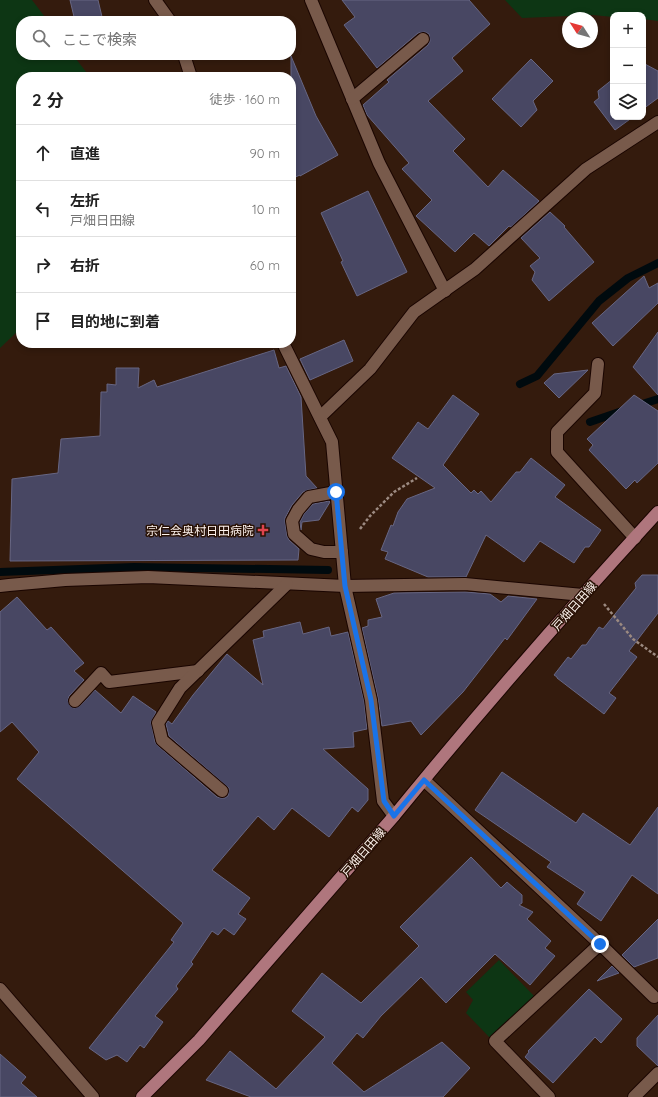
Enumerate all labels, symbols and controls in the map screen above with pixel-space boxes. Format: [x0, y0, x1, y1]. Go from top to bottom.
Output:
north arrow [562, 12, 598, 48]
map controls [610, 12, 646, 120]
button: + [610, 12, 646, 48]
search box [16, 16, 296, 60]
icon: search [30, 27, 52, 49]
text: ここで検索 [62, 30, 137, 49]
button: − [610, 48, 646, 84]
button: layers [610, 84, 646, 120]
text: 2 分 [32, 89, 63, 110]
text: 徒歩 · 160 m [209, 91, 280, 107]
icon: ahead [32, 142, 54, 164]
text: 直進 [70, 144, 100, 163]
text: 90 m [250, 145, 280, 161]
text: 左折 [70, 191, 100, 210]
icon: left [32, 198, 54, 220]
text: 10 m [252, 201, 280, 217]
text: 戸畑日田線 [70, 212, 135, 228]
icon: right [32, 254, 54, 276]
text: 右折 [70, 256, 100, 275]
text: 60 m [250, 257, 280, 273]
icon: arrive [32, 310, 54, 332]
text: 目的地に到着 [70, 312, 160, 331]
route start [327, 483, 345, 501]
place label: 宗仁会奥村日田病院 [146, 523, 254, 538]
marker: 宗仁会奥村日田病院 [257, 524, 269, 536]
street label: 戸畑日田線 [549, 578, 599, 634]
street label: 戸畑日田線 [338, 824, 388, 880]
route end [591, 935, 609, 953]

